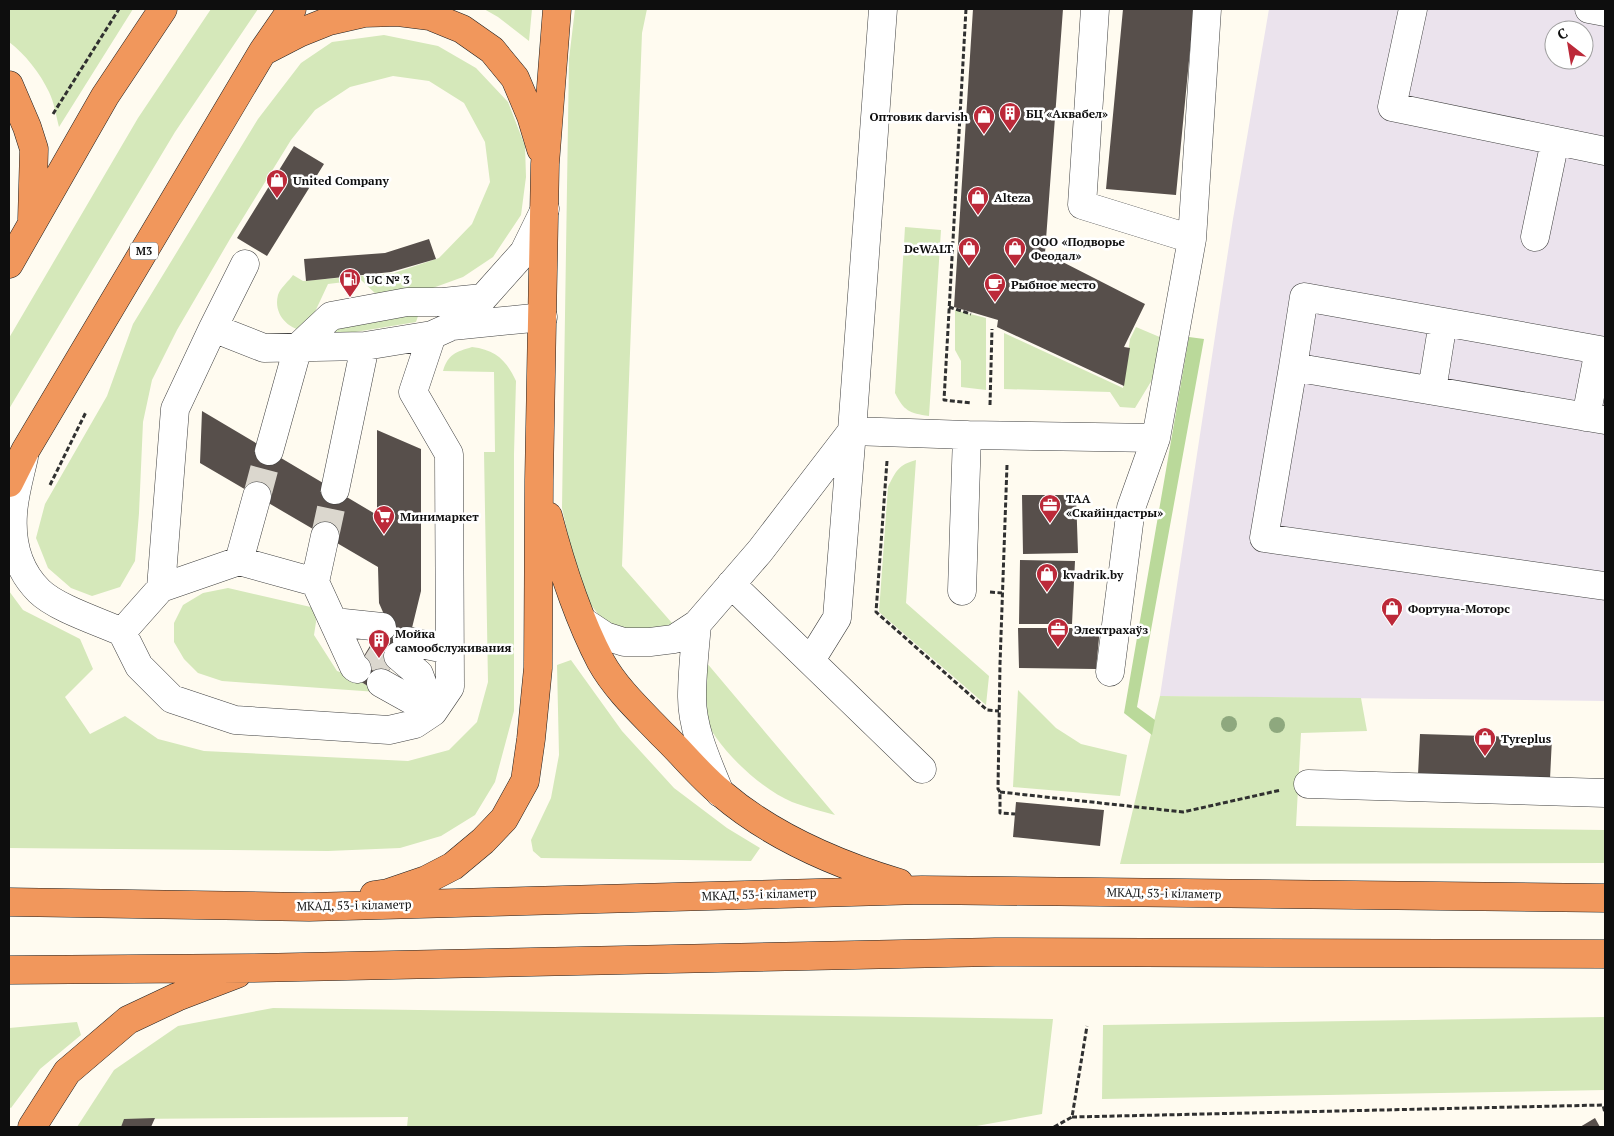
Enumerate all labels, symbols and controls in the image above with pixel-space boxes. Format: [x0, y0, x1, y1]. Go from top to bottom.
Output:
north arrow [1544, 20, 1594, 70]
text: С [1553, 23, 1571, 44]
building icon: БЦ «Аквабел» [998, 101, 1022, 132]
shop icon: Оптовик darvish [972, 104, 996, 135]
place label: БЦ «Аквабел» [1026, 106, 1108, 121]
place label: Оптовик darvish [870, 109, 968, 124]
shop icon: United Company [265, 168, 289, 199]
place label: United Company [293, 173, 389, 188]
shop icon: Alteza [966, 185, 990, 216]
place label: Alteza [994, 190, 1031, 205]
place label: ООО «Подворье Феодал» [1031, 234, 1126, 263]
shop icon: DeWALT [957, 236, 981, 267]
shop icon: ООО «Подворье Феодал» [1003, 236, 1027, 267]
place label: DeWALT [904, 241, 953, 256]
road number: М3 [130, 242, 158, 260]
fuel station icon: UC № 3 [338, 267, 362, 298]
place label: UC № 3 [366, 272, 410, 287]
cafe icon: Рыбное место [983, 272, 1007, 303]
place label: Рыбное место [1011, 277, 1096, 292]
place label: ТАА «Скайіндастры» [1066, 491, 1163, 520]
office icon: ТАА «Скайіндастры» [1038, 493, 1062, 524]
supermarket icon: Минимаркет [372, 504, 396, 535]
place label: Минимаркет [400, 509, 479, 524]
shop icon: kvadrik.by [1035, 562, 1059, 593]
place label: kvadrik.by [1063, 567, 1124, 582]
shop icon: Фортуна-Моторс [1380, 596, 1404, 627]
place label: Фортуна-Моторс [1408, 601, 1510, 616]
office icon: Электрахаўз [1046, 617, 1070, 648]
place label: Электрахаўз [1074, 622, 1148, 637]
place label: Мойка самообслуживания [395, 626, 512, 655]
building icon: Мойка самообслуживания [367, 628, 391, 659]
shop icon: Tyreplus [1473, 726, 1497, 757]
place label: Tyreplus [1501, 731, 1552, 746]
street label: МКАД, 53-і кіламетр [701, 884, 817, 903]
street label: МКАД, 53-і кіламетр [1106, 884, 1222, 902]
street label: МКАД, 53-і кіламетр [296, 896, 412, 914]

